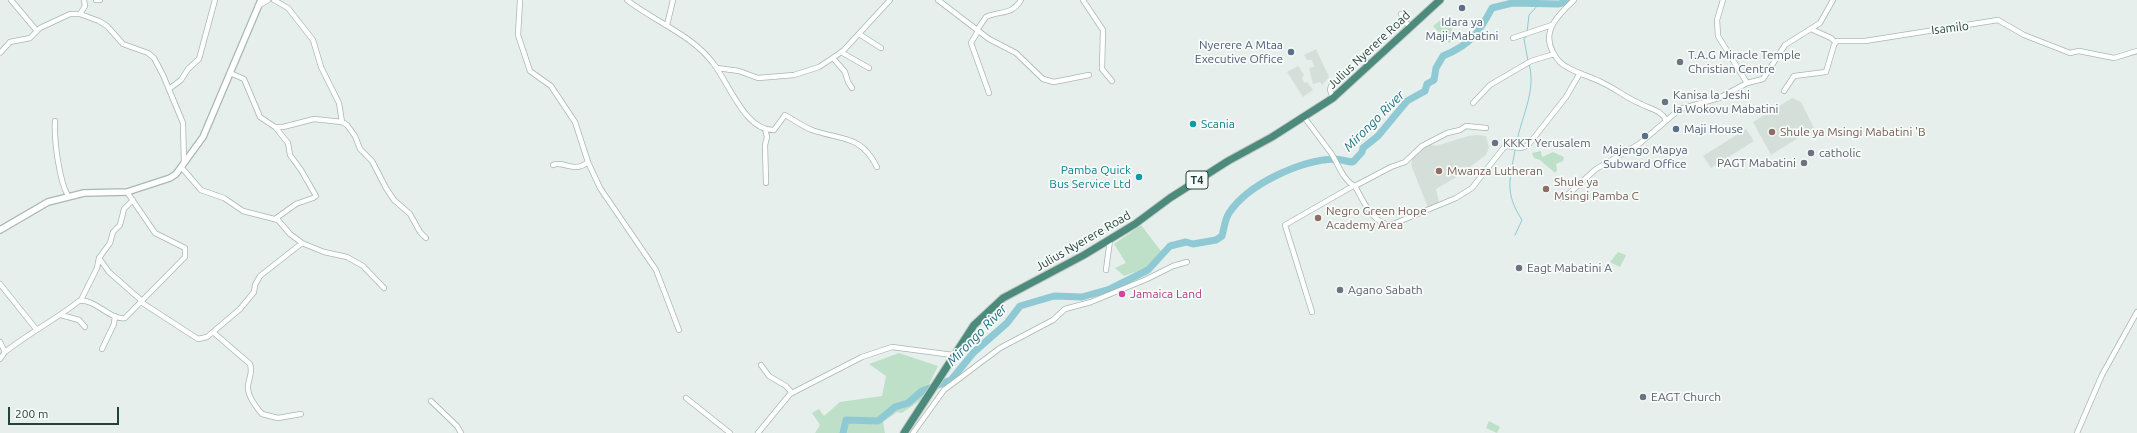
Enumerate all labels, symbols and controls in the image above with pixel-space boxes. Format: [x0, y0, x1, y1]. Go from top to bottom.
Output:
marker: Idara ya Maji-Mabatini [1457, 3, 1467, 13]
street label: Julius Nyerere Road [1325, 8, 1413, 92]
place label: Idara ya Maji-Mabatini [1425, 15, 1499, 43]
street label: Isamilo [1930, 19, 1970, 37]
place label: Nyerere A Mtaa Executive Office [1195, 38, 1283, 66]
marker: Nyerere A Mtaa Executive Office [1286, 47, 1296, 57]
place label: T.A.G Miracle Temple Christian Centre [1688, 48, 1801, 76]
marker: T.A.G Miracle Temple Christian Centre [1675, 57, 1685, 67]
water label: Mirongo River [1340, 87, 1408, 155]
place label: Kanisa la Jeshi la Wokovu Mabatini [1673, 88, 1778, 116]
marker: Kanisa la Jeshi la Wokovu Mabatini [1660, 97, 1670, 107]
place label: Scania [1201, 117, 1235, 131]
marker: Scania [1188, 119, 1198, 129]
place label: Maji House [1684, 122, 1743, 136]
marker: Maji House [1671, 124, 1681, 134]
place label: Shule ya Msingi Mabatini 'B [1780, 125, 1926, 139]
marker: Shule ya Msingi Mabatini 'B [1767, 127, 1777, 137]
marker: Majengo Mapya Subward Office [1640, 131, 1650, 141]
place label: KKKT Yerusalem [1503, 136, 1591, 150]
marker: KKKT Yerusalem [1490, 138, 1500, 148]
place label: Majengo Mapya Subward Office [1602, 143, 1688, 171]
place label: catholic [1819, 146, 1861, 160]
marker: catholic [1806, 148, 1816, 158]
place label: PAGT Mabatini [1717, 156, 1796, 170]
marker: PAGT Mabatini [1799, 158, 1809, 168]
place label: Pamba Quick Bus Service Ltd [1049, 163, 1131, 191]
place label: Mwanza Lutheran [1447, 164, 1543, 178]
marker: Mwanza Lutheran [1434, 166, 1444, 176]
road number: T4 [1186, 171, 1208, 189]
marker: Pamba Quick Bus Service Ltd [1134, 172, 1144, 182]
place label: Shule ya Msingi Pamba C [1554, 175, 1639, 203]
marker: Shule ya Msingi Pamba C [1541, 184, 1551, 194]
place label: Negro Green Hope Academy Area [1326, 204, 1427, 232]
street label: Julius Nyerere Road [1033, 208, 1133, 274]
marker: Negro Green Hope Academy Area [1313, 213, 1323, 223]
place label: Eagt Mabatini A [1527, 261, 1612, 275]
marker: Eagt Mabatini A [1514, 263, 1524, 273]
place label: Agano Sabath [1348, 283, 1423, 297]
marker: Agano Sabath [1335, 285, 1345, 295]
place label: Jamaica Land [1130, 287, 1202, 301]
marker: Jamaica Land [1117, 289, 1127, 299]
water label: Mirongo River [944, 301, 1010, 369]
place label: EAGT Church [1651, 390, 1721, 404]
marker: EAGT Church [1638, 392, 1648, 402]
scale bar [10, 399, 121, 425]
text: 200 m [15, 407, 48, 420]

